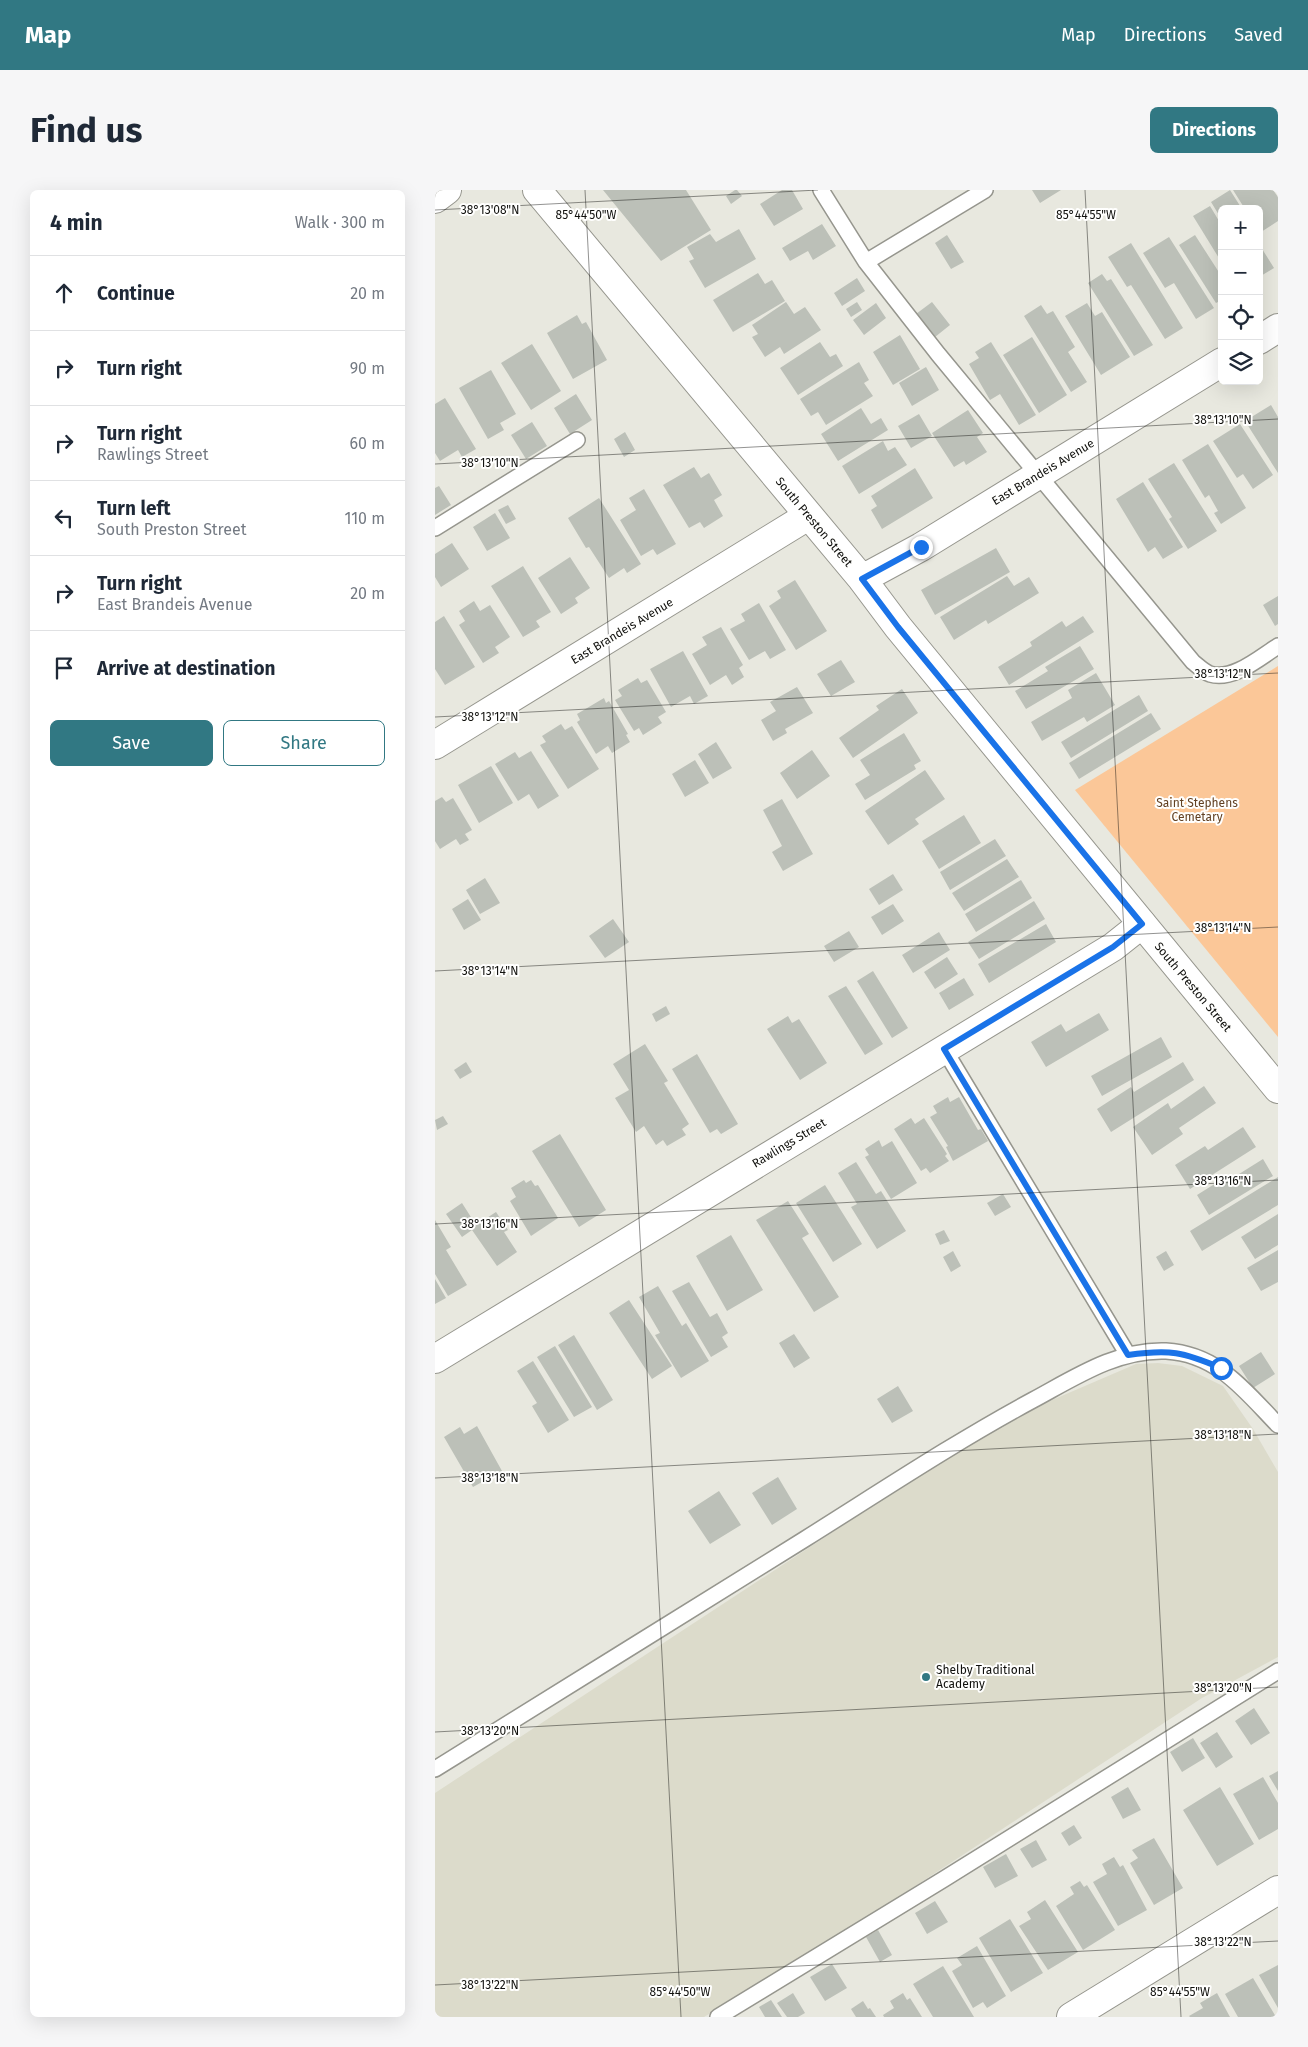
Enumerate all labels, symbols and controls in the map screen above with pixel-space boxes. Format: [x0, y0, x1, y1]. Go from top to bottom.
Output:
text: Map [25, 21, 71, 49]
text: Map [1061, 24, 1096, 46]
text: Directions [1124, 24, 1206, 46]
text: Saved [1234, 24, 1283, 46]
button: Directions [1150, 107, 1278, 153]
text: Find us [30, 109, 142, 151]
text: 38°13'08"N [461, 203, 519, 217]
map controls [1218, 205, 1263, 385]
button: + [1218, 205, 1263, 250]
text: 85°44'50"W [556, 208, 617, 222]
text: 85°44'55"W [1056, 208, 1116, 222]
text: 4 min [50, 210, 103, 236]
text: Walk · 300 m [295, 213, 385, 232]
button: − [1218, 250, 1263, 295]
icon: ahead [50, 279, 78, 307]
text: Continue [97, 282, 175, 305]
text: 20 m [350, 284, 385, 303]
button: locate [1218, 295, 1263, 340]
button: layers [1218, 340, 1263, 385]
icon: right [50, 354, 78, 382]
text: Turn right [97, 357, 182, 380]
text: 90 m [350, 359, 385, 378]
text: 38°13'10"N [1194, 413, 1252, 427]
text: Turn right [97, 422, 182, 445]
icon: right [50, 429, 78, 457]
text: 60 m [350, 434, 385, 453]
street label: East Brandeis Avenue [989, 436, 1097, 508]
text: Rawlings Street [97, 445, 209, 464]
text: 38°13'10"N [461, 456, 519, 470]
street label: South Preston Street [773, 475, 856, 570]
text: Turn left [97, 497, 171, 520]
icon: left [50, 504, 78, 532]
text: 110 m [344, 509, 385, 528]
text: South Preston Street [97, 520, 247, 539]
route end [910, 536, 933, 559]
text: Turn right [97, 572, 182, 595]
icon: right [50, 579, 78, 607]
text: 20 m [350, 584, 385, 603]
text: East Brandeis Avenue [97, 595, 252, 614]
street label: East Brandeis Avenue [568, 595, 676, 667]
icon: arrive [50, 654, 78, 682]
text: Arrive at destination [97, 657, 276, 680]
text: 38°13'12"N [1195, 667, 1251, 681]
text: 38°13'12"N [462, 710, 518, 724]
button: Save [50, 720, 213, 766]
button: Share [223, 720, 385, 766]
park label: Saint Stephens Cemetary [1156, 796, 1238, 824]
text: 38°13'14"N [1195, 921, 1251, 935]
street label: South Preston Street [1152, 940, 1235, 1035]
text: 38°13'14"N [462, 964, 518, 978]
street label: Rawlings Street [750, 1115, 829, 1171]
text: 38°13'16"N [1194, 1174, 1252, 1188]
text: 38°13'16"N [461, 1217, 519, 1231]
route start [1210, 1357, 1233, 1380]
text: 38°13'18"N [1194, 1428, 1252, 1442]
text: 38°13'18"N [461, 1471, 519, 1485]
place label: Shelby Traditional Academy [936, 1663, 1035, 1691]
marker: Shelby Traditional Academy [920, 1671, 932, 1683]
text: 38°13'20"N [1194, 1681, 1252, 1695]
text: 38°13'20"N [461, 1724, 519, 1738]
text: 38°13'22"N [1194, 1935, 1252, 1949]
text: 38°13'22"N [461, 1978, 519, 1992]
text: 85°44'50"W [650, 1985, 711, 1999]
text: 85°44'55"W [1150, 1985, 1210, 1999]

